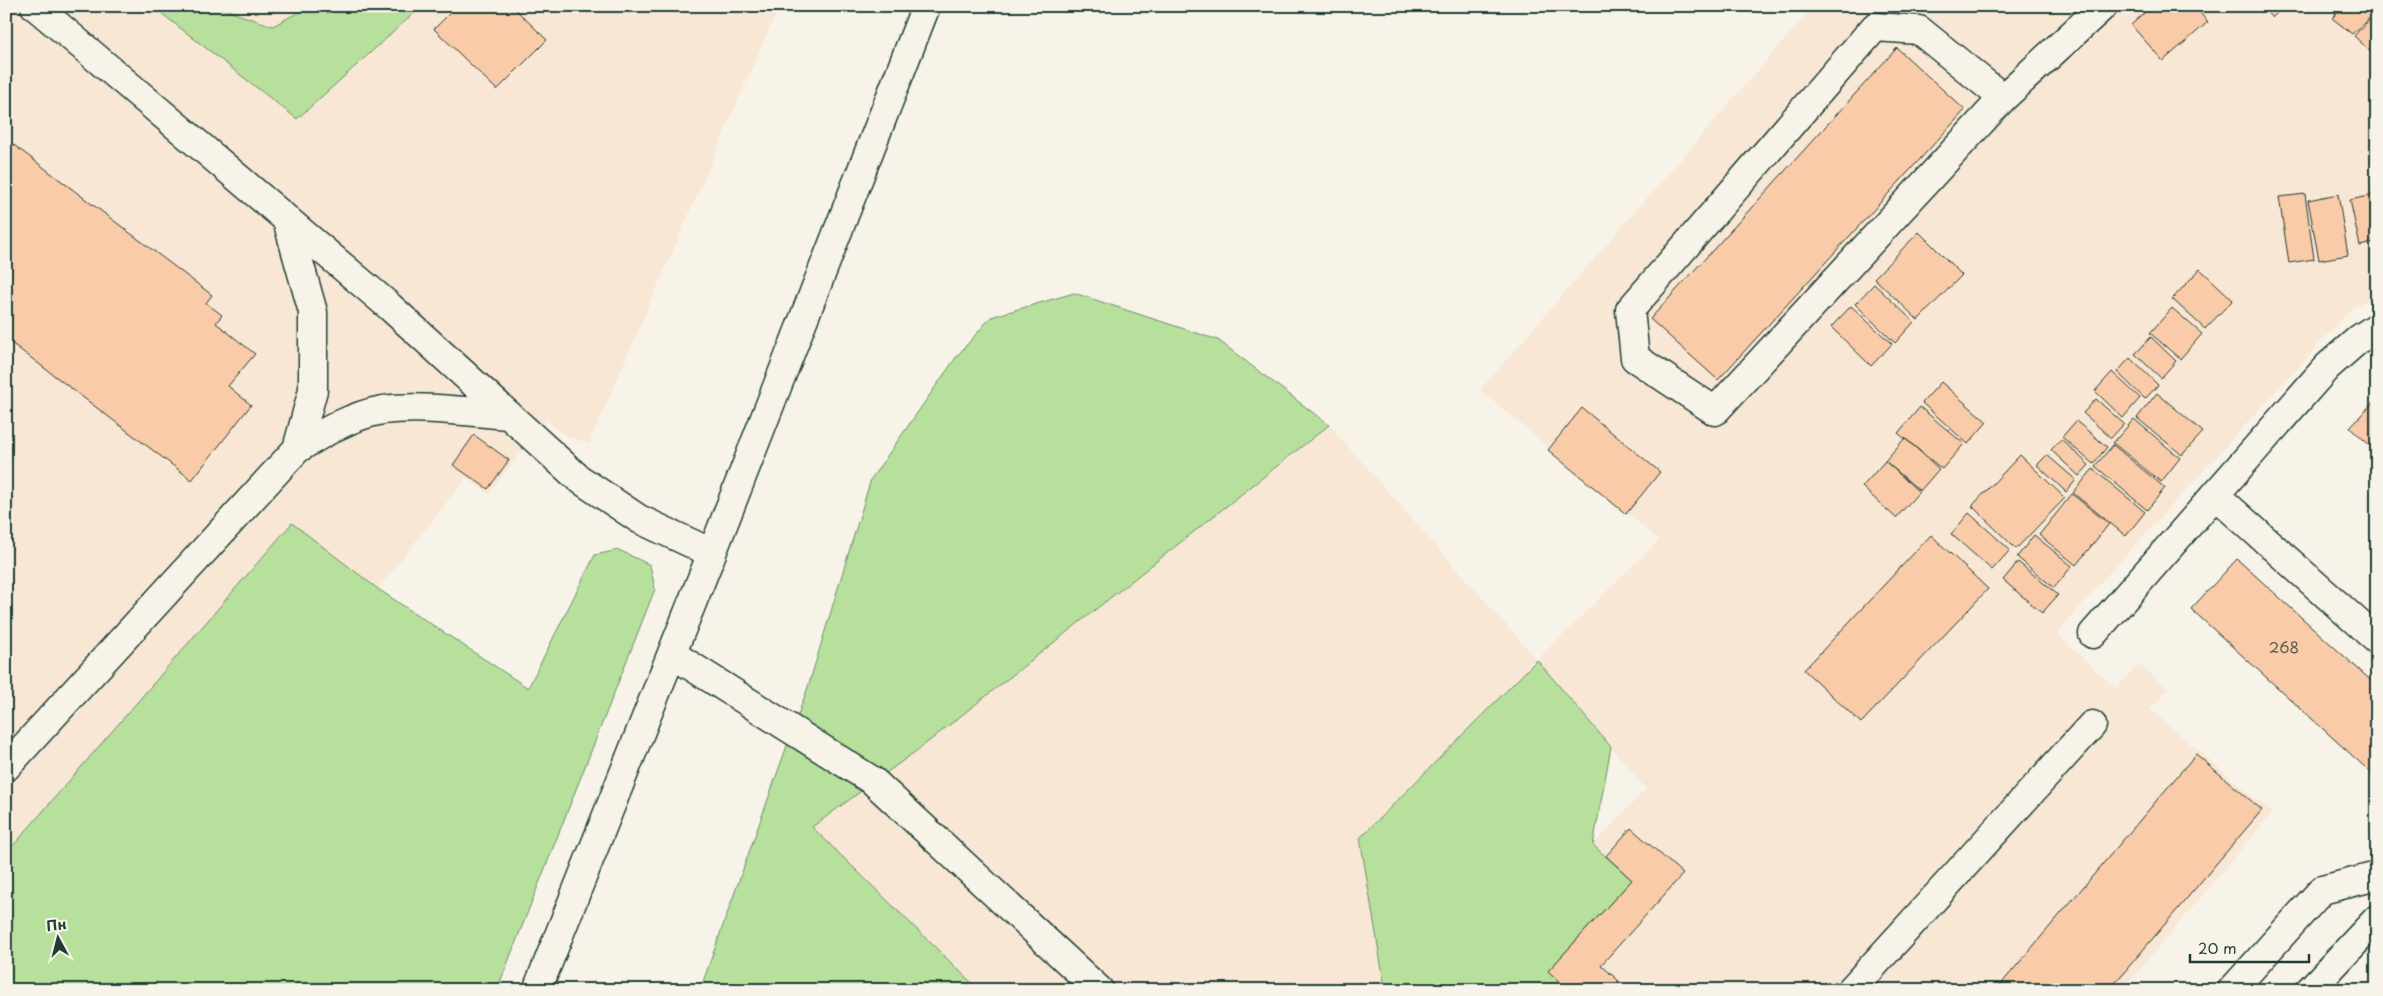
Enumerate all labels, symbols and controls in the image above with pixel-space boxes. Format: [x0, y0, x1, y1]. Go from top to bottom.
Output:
house number: 268 [2269, 635, 2299, 658]
text: Пн [45, 913, 68, 936]
north arrow [32, 914, 82, 964]
scale bar [2190, 931, 2309, 963]
text: 20 m [2198, 936, 2237, 959]

